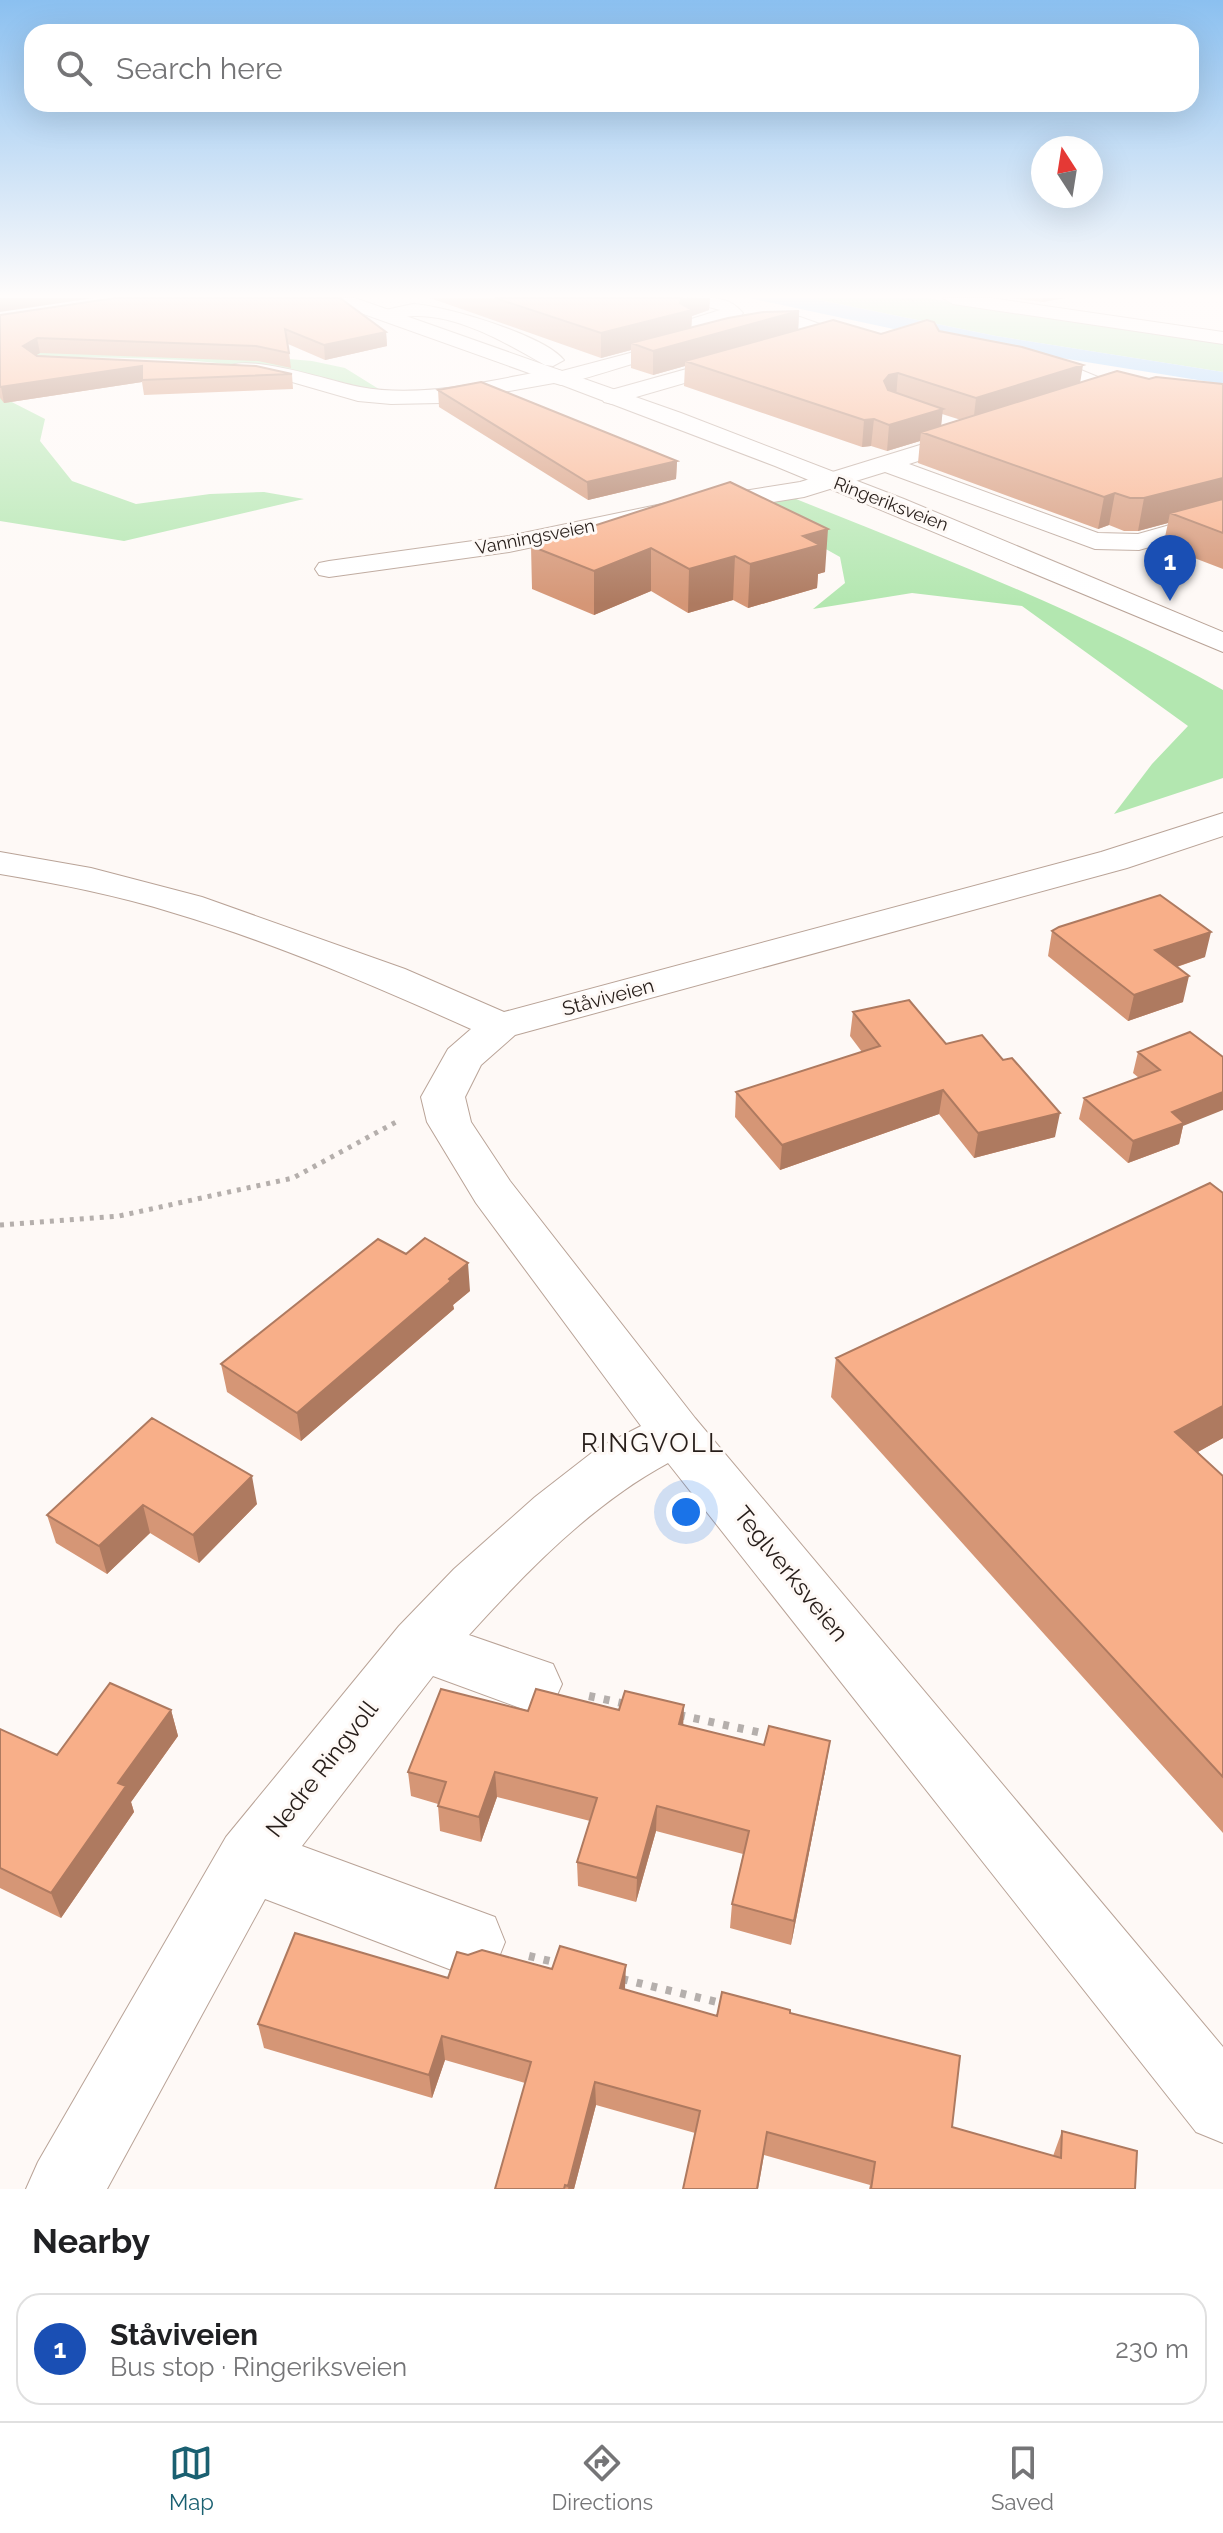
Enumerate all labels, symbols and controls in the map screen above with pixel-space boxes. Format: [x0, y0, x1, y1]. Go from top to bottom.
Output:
search box [24, 24, 1199, 112]
icon: search [52, 46, 96, 90]
text: Search here [116, 51, 283, 86]
north arrow [1031, 136, 1103, 208]
street label: Ringeriksveien [831, 472, 951, 535]
street label: Vanningsveien [474, 515, 596, 558]
pin: 1 [1144, 535, 1196, 601]
street label: Ståviveien [559, 973, 657, 1021]
district label: RINGVOLL [581, 1428, 725, 1458]
your location [666, 1492, 706, 1532]
street label: Teglverksveien [728, 1500, 855, 1647]
street label: Nedre Ringvoll [259, 1694, 384, 1843]
text: Nearby [32, 2221, 150, 2261]
text: Ståviveien [110, 2317, 258, 2352]
text: 1 [54, 2334, 66, 2364]
text: 230 m [1115, 2334, 1189, 2364]
text: Bus stop · Ringeriksveien [110, 2352, 407, 2382]
tab: Map [169, 2441, 214, 2515]
tab: Directions [552, 2441, 653, 2515]
tab: Saved [991, 2441, 1054, 2515]

